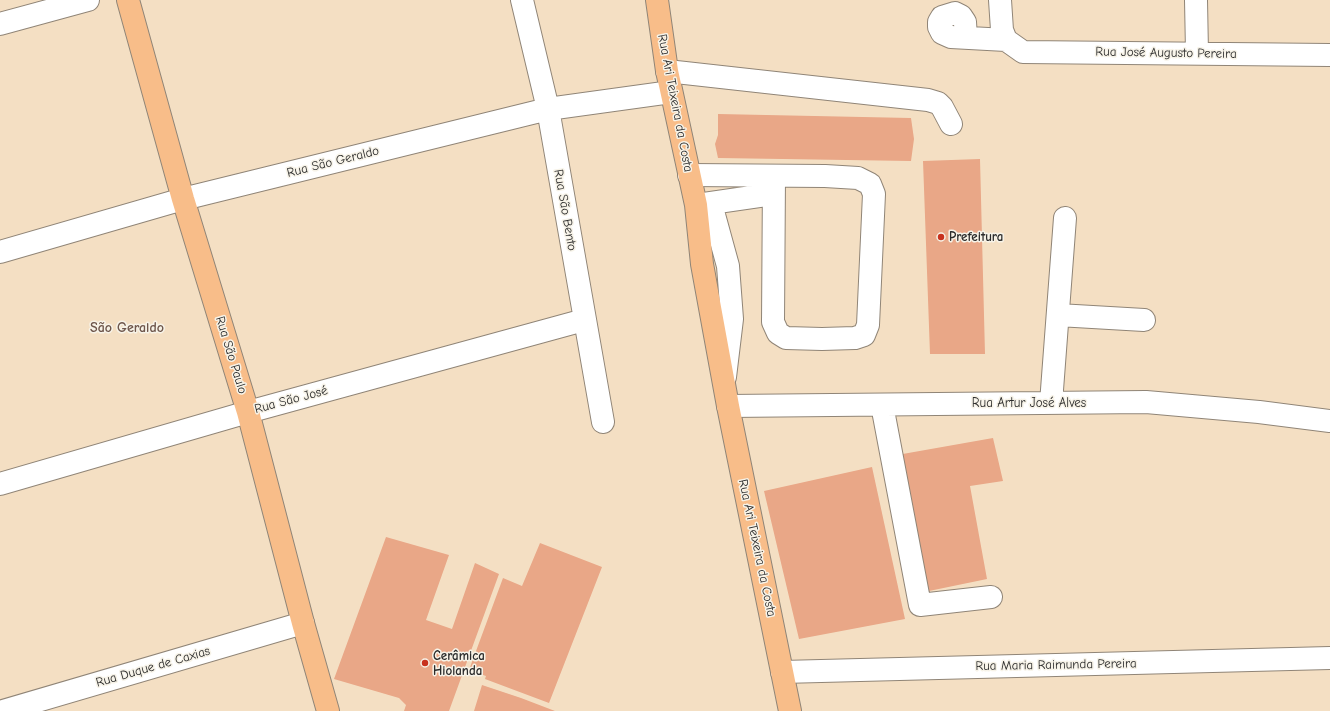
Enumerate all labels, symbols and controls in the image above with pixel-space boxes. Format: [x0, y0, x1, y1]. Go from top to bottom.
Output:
street label: Rua Ari Teixeira da Costa [654, 33, 696, 173]
street label: Rua José Augusto Pereira [1095, 44, 1237, 62]
street label: Rua São Geraldo [285, 143, 381, 181]
street label: Rua São Bento [550, 168, 580, 252]
place label: Prefeitura [949, 229, 1003, 245]
marker: Prefeitura [936, 232, 946, 242]
street label: Rua São Paulo [212, 314, 250, 396]
district label: São Geraldo [90, 320, 164, 336]
street label: Rua São José [253, 383, 329, 417]
street label: Rua Artur José Alves [972, 395, 1086, 411]
street label: Rua Ari Teixeira da Costa [735, 478, 779, 618]
street label: Rua Duque de Caxias [94, 643, 212, 691]
place label: Cerâmica Hiolanda [433, 648, 485, 679]
street label: Rua Maria Raimunda Pereira [975, 656, 1137, 674]
marker: Cerâmica Hiolanda [420, 658, 430, 668]

